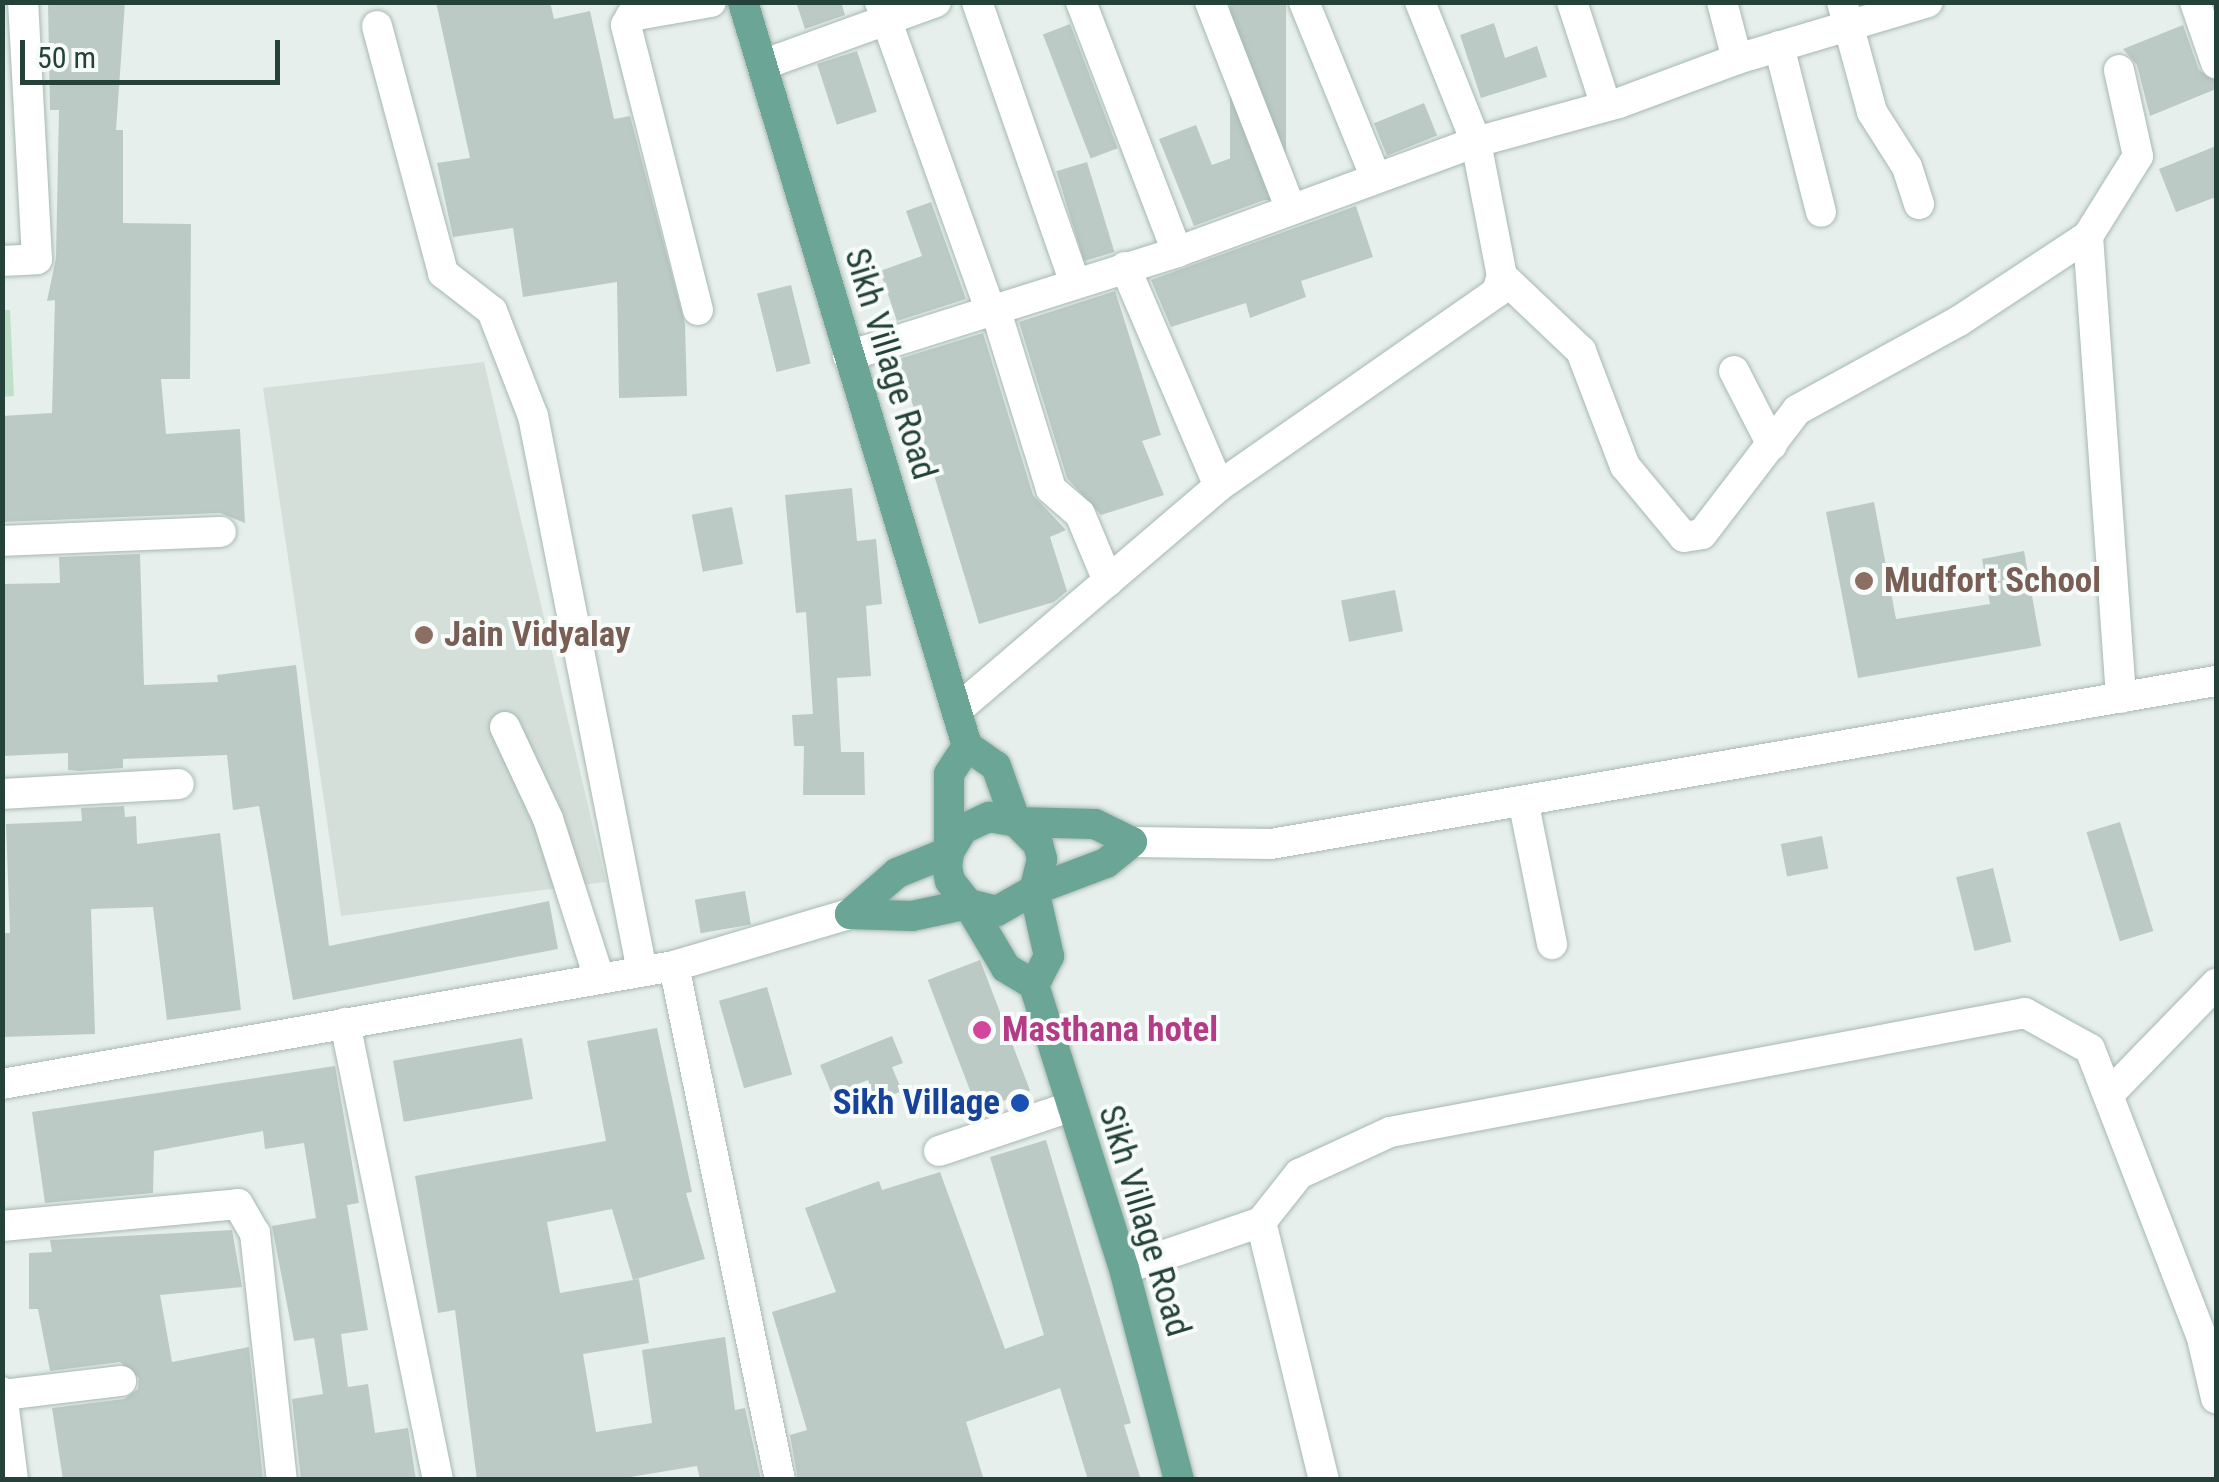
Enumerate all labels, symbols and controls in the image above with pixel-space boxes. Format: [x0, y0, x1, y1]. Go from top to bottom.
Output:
scale bar [25, 20, 285, 82]
text: 50 m [37, 40, 96, 75]
street label: Sikh Village Road [835, 243, 945, 485]
place label: Mudfort School [1884, 560, 2101, 602]
marker: Mudfort School [1853, 570, 1875, 592]
place label: Jain Vidyalay [444, 614, 631, 656]
marker: Jain Vidyalay [413, 624, 435, 646]
place label: Masthana hotel [1002, 1009, 1218, 1051]
marker: Masthana hotel [971, 1019, 993, 1041]
place label: Sikh Village [833, 1082, 1000, 1124]
marker: Sikh Village [1009, 1092, 1031, 1114]
street label: Sikh Village Road [1089, 1100, 1199, 1342]

